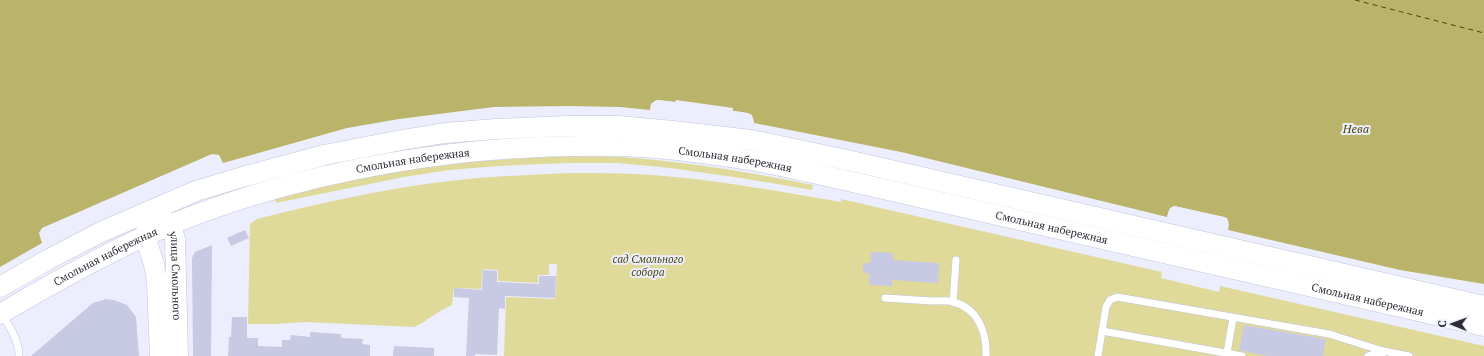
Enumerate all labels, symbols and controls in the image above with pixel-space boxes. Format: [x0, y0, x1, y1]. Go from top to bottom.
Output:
water label: Нева [1342, 121, 1369, 136]
street label: Смольная набережная [678, 143, 793, 175]
street label: Смольная набережная [355, 145, 471, 176]
street label: Смольная набережная [994, 208, 1109, 247]
street label: Смольная набережная [51, 224, 160, 289]
street label: улица Смольного [166, 228, 184, 320]
park label: сад Смольного собора [613, 252, 684, 279]
street label: Смольная набережная [1310, 280, 1425, 319]
north arrow [1432, 304, 1472, 344]
text: С [1435, 320, 1449, 328]

